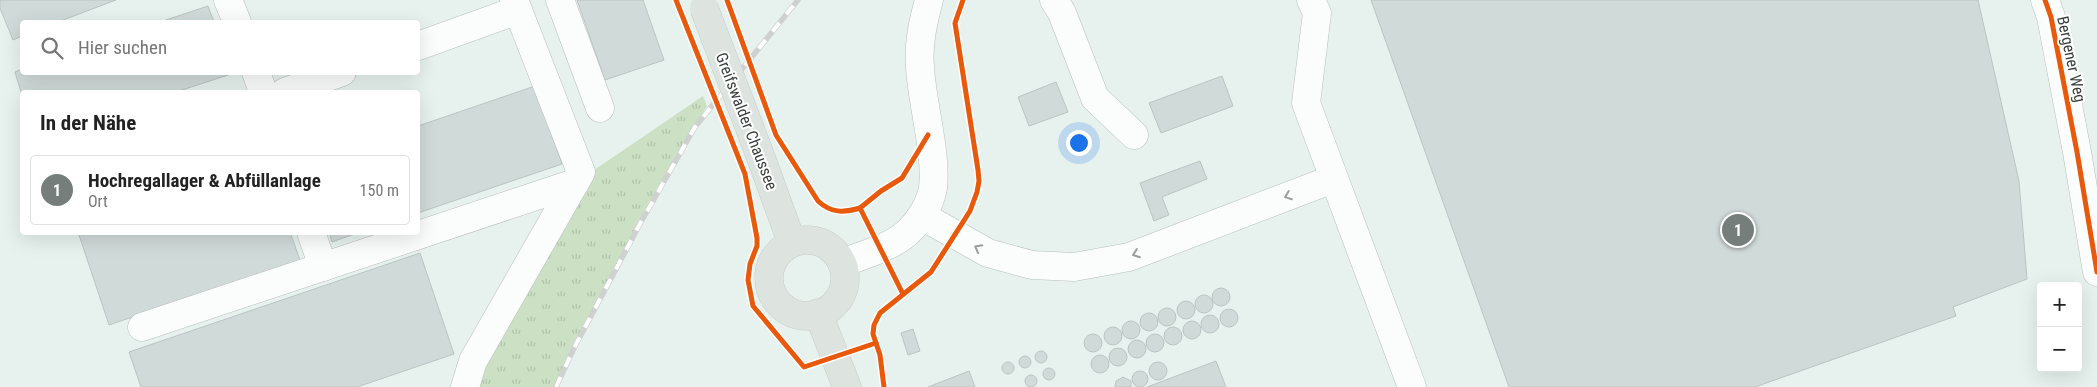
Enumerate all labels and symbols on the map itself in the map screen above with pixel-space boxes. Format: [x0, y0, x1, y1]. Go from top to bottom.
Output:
street label: Bergener Weg [2053, 14, 2090, 104]
street label: Greifswalder Chaussee [712, 50, 781, 192]
your location [1066, 130, 1092, 156]
one-way arrow [1284, 190, 1293, 200]
pin: 1 [1722, 211, 1754, 249]
one-way arrow [974, 244, 983, 254]
one-way arrow [1132, 248, 1141, 258]

